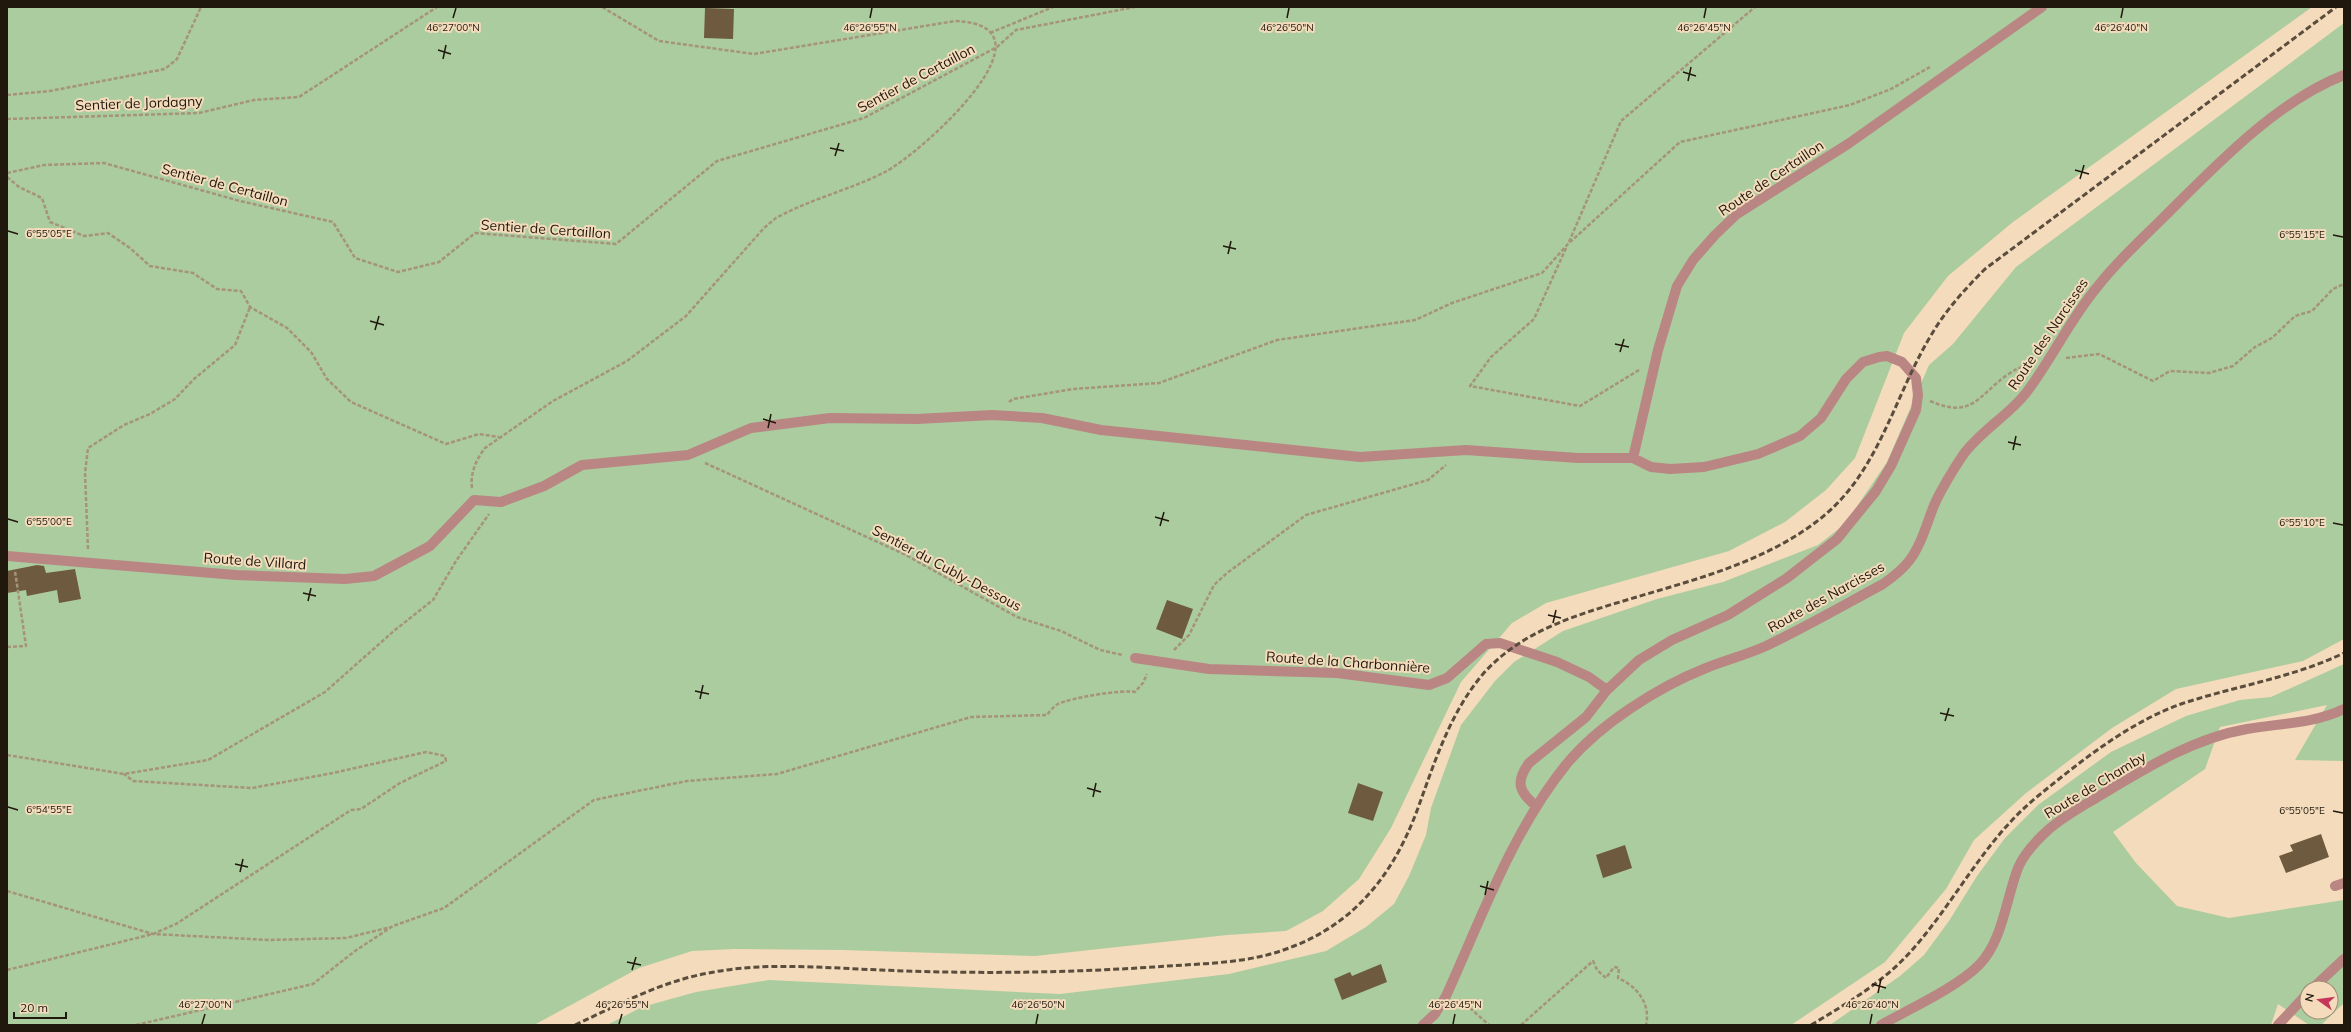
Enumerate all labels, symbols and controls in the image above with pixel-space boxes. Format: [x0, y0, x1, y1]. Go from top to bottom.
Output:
text: 46°27'00"N [426, 21, 480, 34]
text: 46°26'55"N [843, 21, 897, 34]
text: 46°26'50"N [1260, 21, 1314, 34]
text: 46°26'45"N [1677, 21, 1731, 34]
text: 46°26'40"N [2094, 21, 2148, 34]
street label: Sentier de Certaillon [854, 39, 978, 117]
street label: Sentier de Jordagny [75, 92, 203, 114]
street label: Route de Certaillon [1715, 136, 1827, 220]
street label: Sentier de Certaillon [160, 159, 290, 211]
street label: Sentier de Certaillon [480, 215, 612, 243]
text: 6°55'05"E [26, 227, 72, 240]
text: 6°55'15"E [2279, 228, 2325, 241]
street label: Route des Narcisses [2004, 275, 2092, 393]
text: 6°55'00"E [26, 515, 72, 528]
text: 6°55'10"E [2279, 516, 2325, 529]
street label: Sentier du Cubly-Dessous [869, 521, 1025, 615]
street label: Route de Villard [203, 548, 307, 574]
street label: Route des Narcisses [1764, 557, 1888, 637]
street label: Route de la Charbonnière [1265, 647, 1431, 677]
street label: Route de Chamby [2041, 747, 2150, 822]
text: 6°54'55"E [26, 803, 72, 816]
text: 6°55'05"E [2279, 804, 2325, 817]
north arrow [2299, 980, 2339, 1020]
text: N [2301, 992, 2317, 1003]
scale bar [14, 994, 66, 1020]
text: 46°27'00"N [178, 998, 232, 1011]
text: 46°26'55"N [595, 998, 649, 1011]
text: 46°26'50"N [1011, 998, 1065, 1011]
text: 46°26'45"N [1428, 998, 1482, 1011]
text: 46°26'40"N [1845, 998, 1899, 1011]
text: 20 m [20, 1000, 48, 1015]

